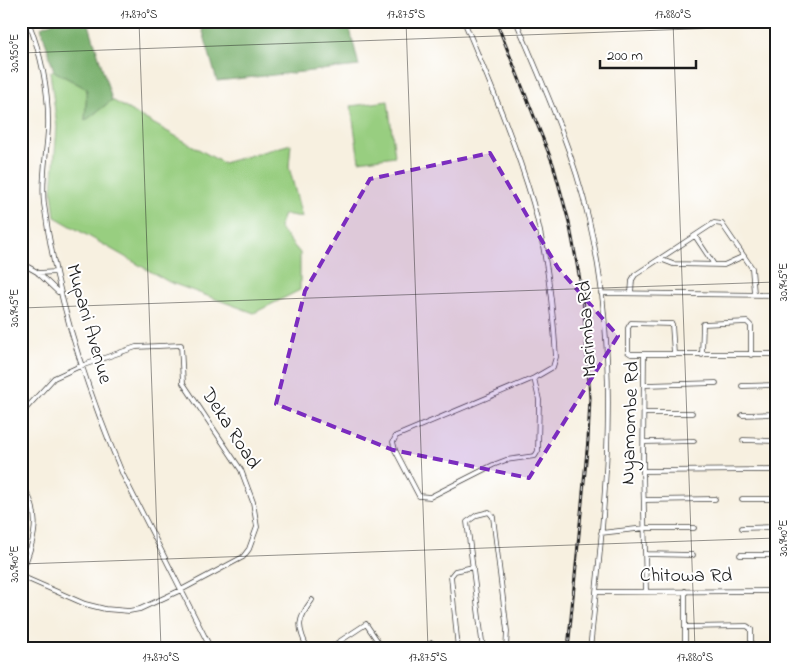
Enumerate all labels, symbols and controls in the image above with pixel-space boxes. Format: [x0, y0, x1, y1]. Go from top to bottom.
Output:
text: 17.870°S [121, 6, 158, 24]
text: 17.875°S [387, 6, 426, 24]
text: 17.880°S [655, 6, 691, 24]
text: 30.950°E [6, 34, 24, 72]
scale bar [600, 38, 696, 70]
text: 200 m [607, 45, 643, 67]
street label: Mupani Avenue [57, 261, 119, 387]
text: 30.945°E [775, 263, 793, 301]
street label: Marimba Rd [570, 280, 606, 378]
text: 30.945°E [6, 289, 24, 327]
street label: Nyamombe Rd [614, 361, 648, 485]
street label: Deka Road [192, 382, 267, 475]
text: 30.940°E [775, 520, 793, 556]
text: 30.940°E [6, 546, 24, 582]
street label: Chitowa Rd [640, 562, 732, 591]
text: 17.870°S [143, 649, 180, 667]
text: 17.875°S [409, 649, 448, 667]
text: 17.880°S [677, 649, 713, 667]

